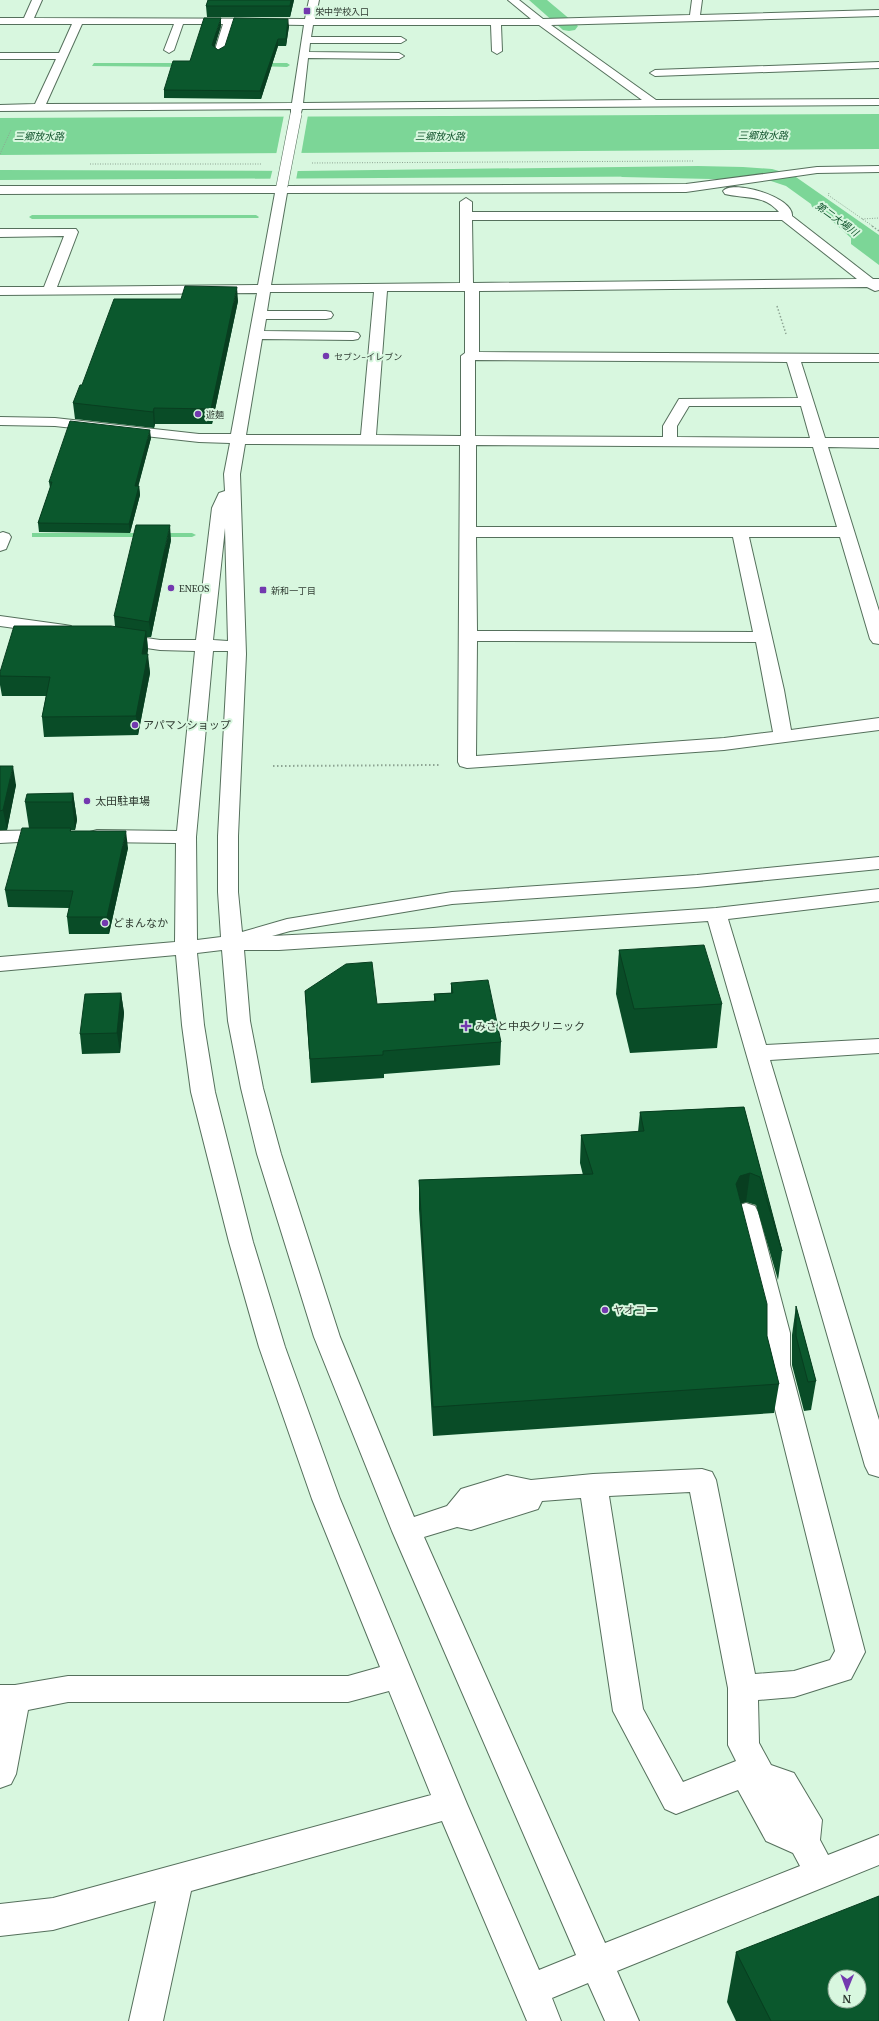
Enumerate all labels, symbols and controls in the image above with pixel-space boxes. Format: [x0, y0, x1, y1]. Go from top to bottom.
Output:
marker: 栄中学校入口 [302, 6, 312, 16]
place label: 栄中学校入口 [315, 6, 369, 17]
water label: 三郷放水路 [738, 129, 789, 142]
water label: 三郷放水路 [14, 130, 65, 143]
water label: 三郷放水路 [415, 130, 466, 143]
water label: 第二大場川 [813, 199, 862, 240]
marker: セブン-イレブン [321, 351, 331, 361]
place label: セブン-イレブン [334, 351, 402, 362]
marker: 遊麺 [193, 409, 203, 419]
place label: 遊麺 [206, 409, 224, 420]
marker: ENEOS [166, 583, 176, 593]
place label: ENEOS [179, 583, 210, 594]
marker: 新和一丁目 [258, 585, 268, 595]
place label: 新和一丁目 [271, 585, 316, 596]
place label: アパマンショップ [143, 718, 231, 732]
marker: アパマンショップ [130, 720, 140, 730]
place label: 太田駐車場 [95, 794, 150, 808]
marker: 太田駐車場 [82, 796, 92, 806]
place label: どまんなか [113, 916, 168, 930]
marker: どまんなか [100, 918, 110, 928]
place label: みさと中央クリニック [475, 1019, 585, 1033]
marker: みさと中央クリニック [460, 1020, 472, 1032]
place label: ヤオコー [613, 1303, 657, 1317]
marker: ヤオコー [600, 1305, 610, 1315]
north arrow [827, 1969, 867, 2009]
text: N [842, 1992, 851, 2006]

